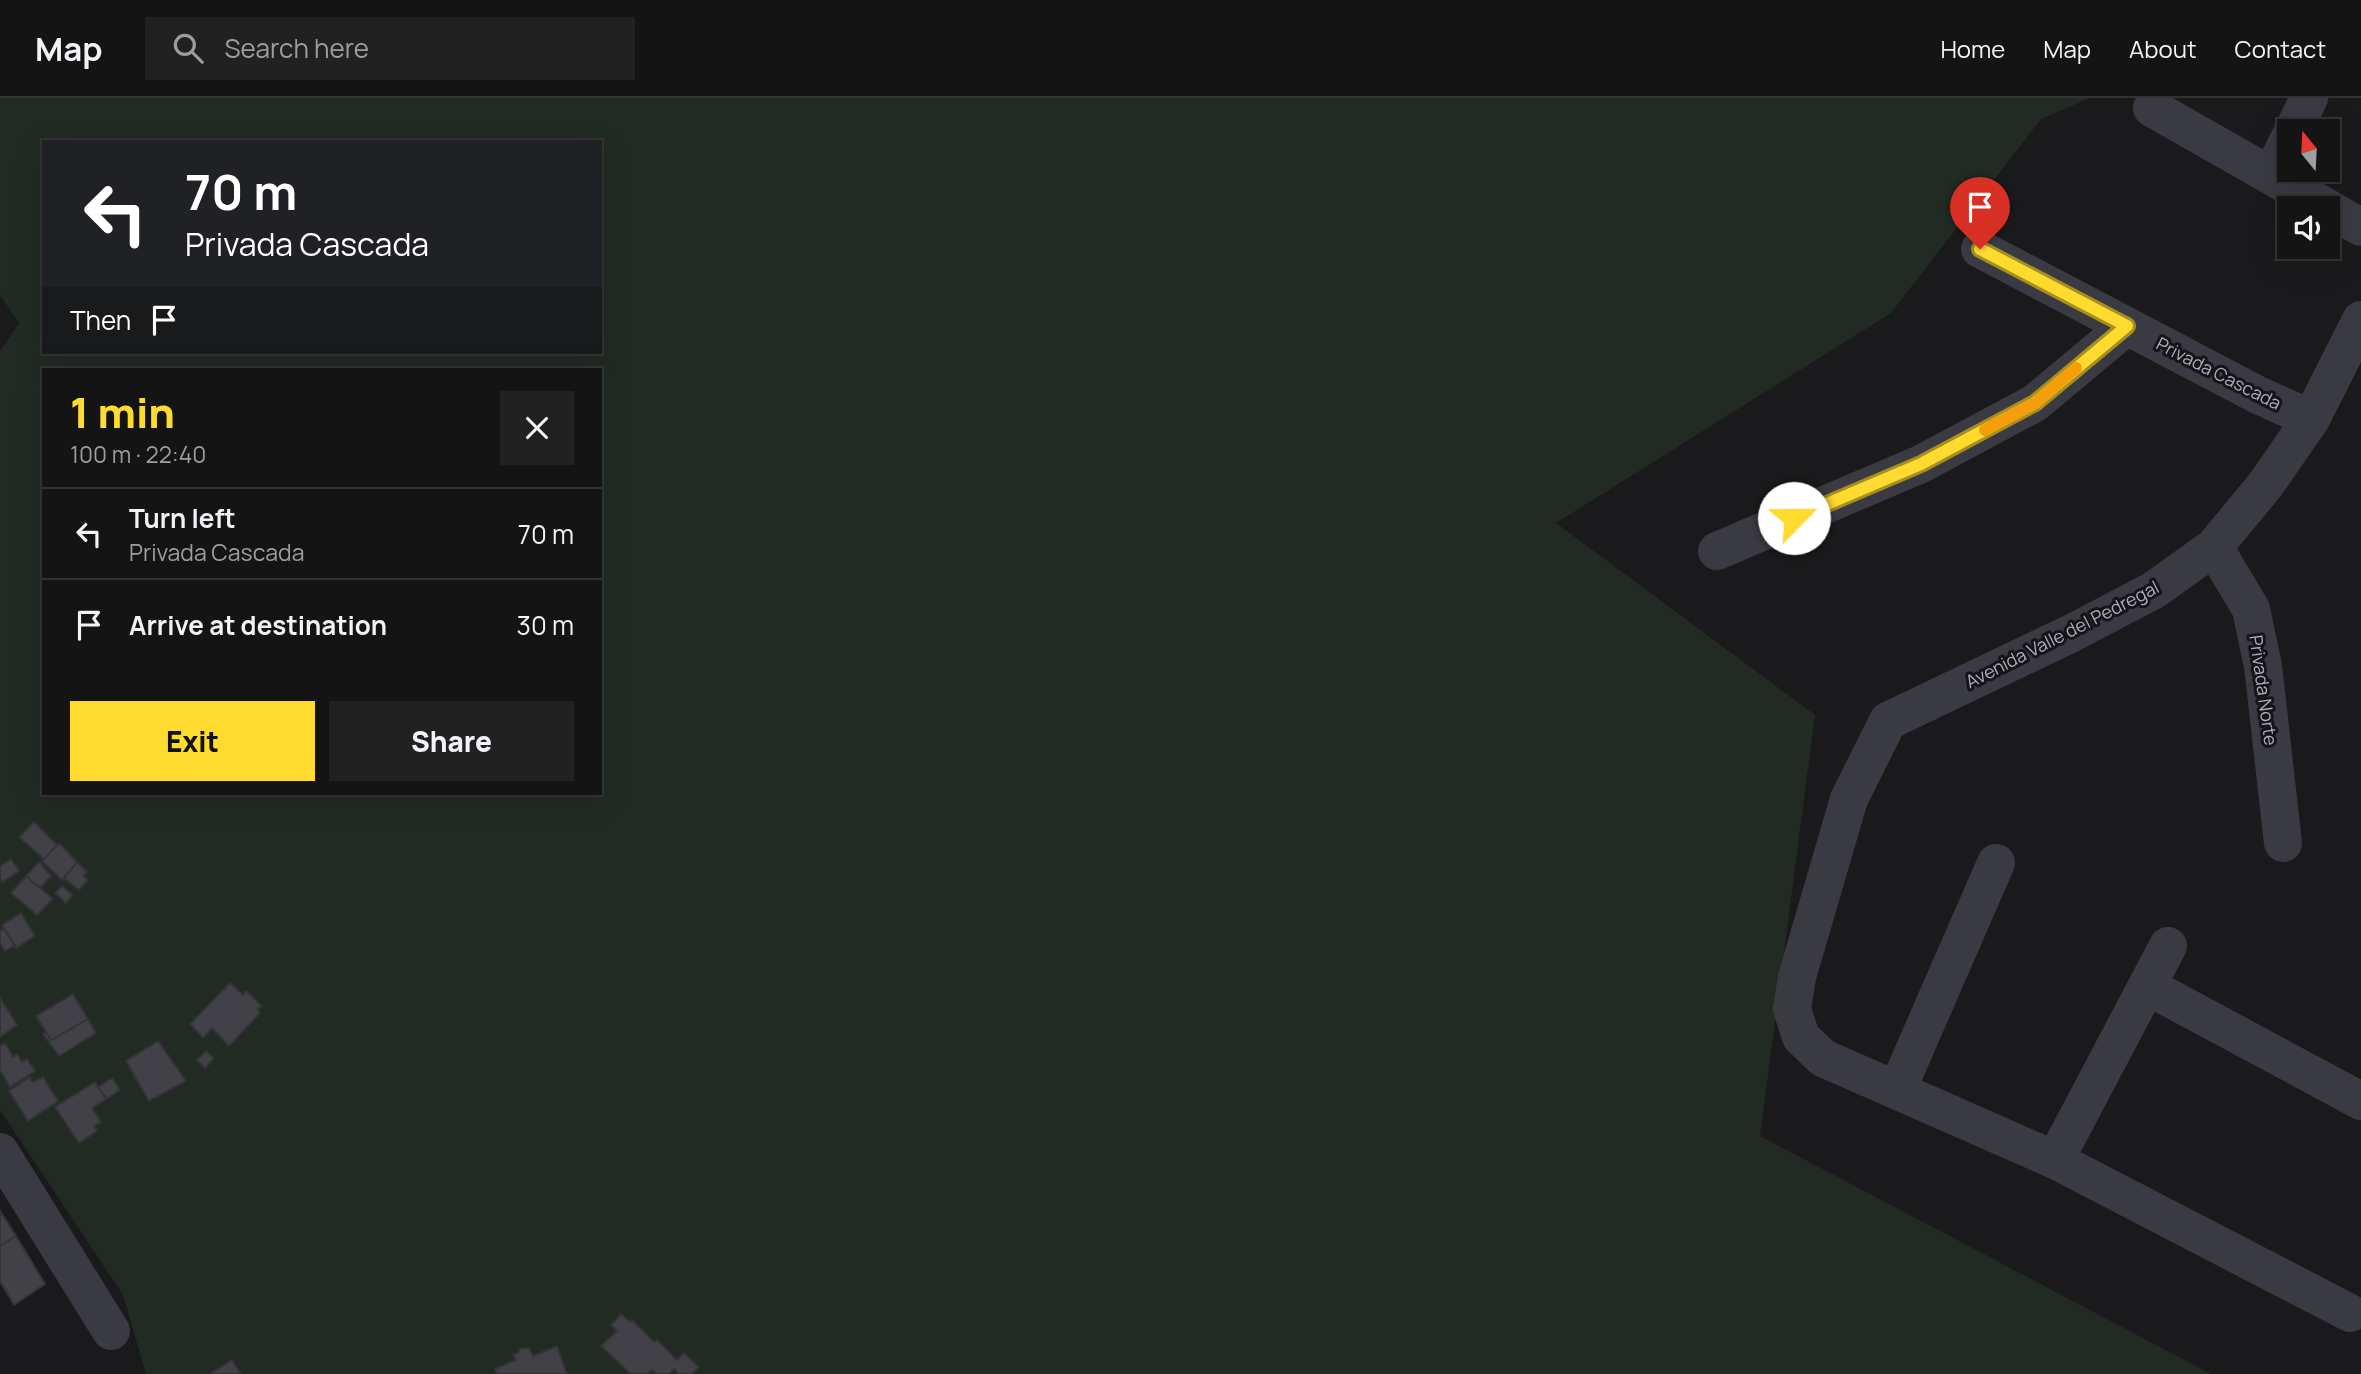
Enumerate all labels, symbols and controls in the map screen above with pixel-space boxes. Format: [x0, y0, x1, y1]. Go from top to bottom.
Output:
search box [145, 17, 635, 80]
text: Map [35, 26, 103, 71]
icon: search [169, 29, 207, 67]
text: Search here [225, 30, 369, 66]
text: Home [1940, 32, 2005, 65]
text: Map [2043, 32, 2091, 65]
text: About [2129, 32, 2197, 65]
text: Contact [2235, 32, 2326, 65]
north arrow [2277, 119, 2340, 182]
map controls [2277, 119, 2340, 259]
text: 70 m [185, 158, 297, 225]
icon: left [70, 168, 161, 259]
pin [1950, 177, 2010, 249]
icon: arrive [1961, 188, 1999, 226]
button: sound [2277, 196, 2340, 259]
text: Privada Cascada [185, 222, 429, 266]
icon: arrive [145, 301, 183, 339]
text: Then [70, 302, 131, 338]
street label: Privada Cascada [2152, 331, 2286, 415]
text: 1 min [70, 383, 175, 441]
button: close [500, 391, 574, 465]
text: 100 m · 22:40 [70, 438, 206, 470]
position arrow [1757, 481, 1831, 555]
text: Turn left [129, 500, 236, 536]
icon: left [70, 515, 108, 553]
text: 70 m [518, 516, 574, 552]
text: Privada Cascada [129, 536, 304, 568]
street label: Avenida Valle del Pedregal [1961, 575, 2163, 693]
icon: arrive [70, 606, 108, 644]
text: Arrive at destination [129, 607, 387, 643]
text: 30 m [517, 607, 574, 643]
street label: Privada Norte [2244, 633, 2284, 747]
button: Exit [70, 701, 315, 781]
button: Share [329, 701, 574, 781]

